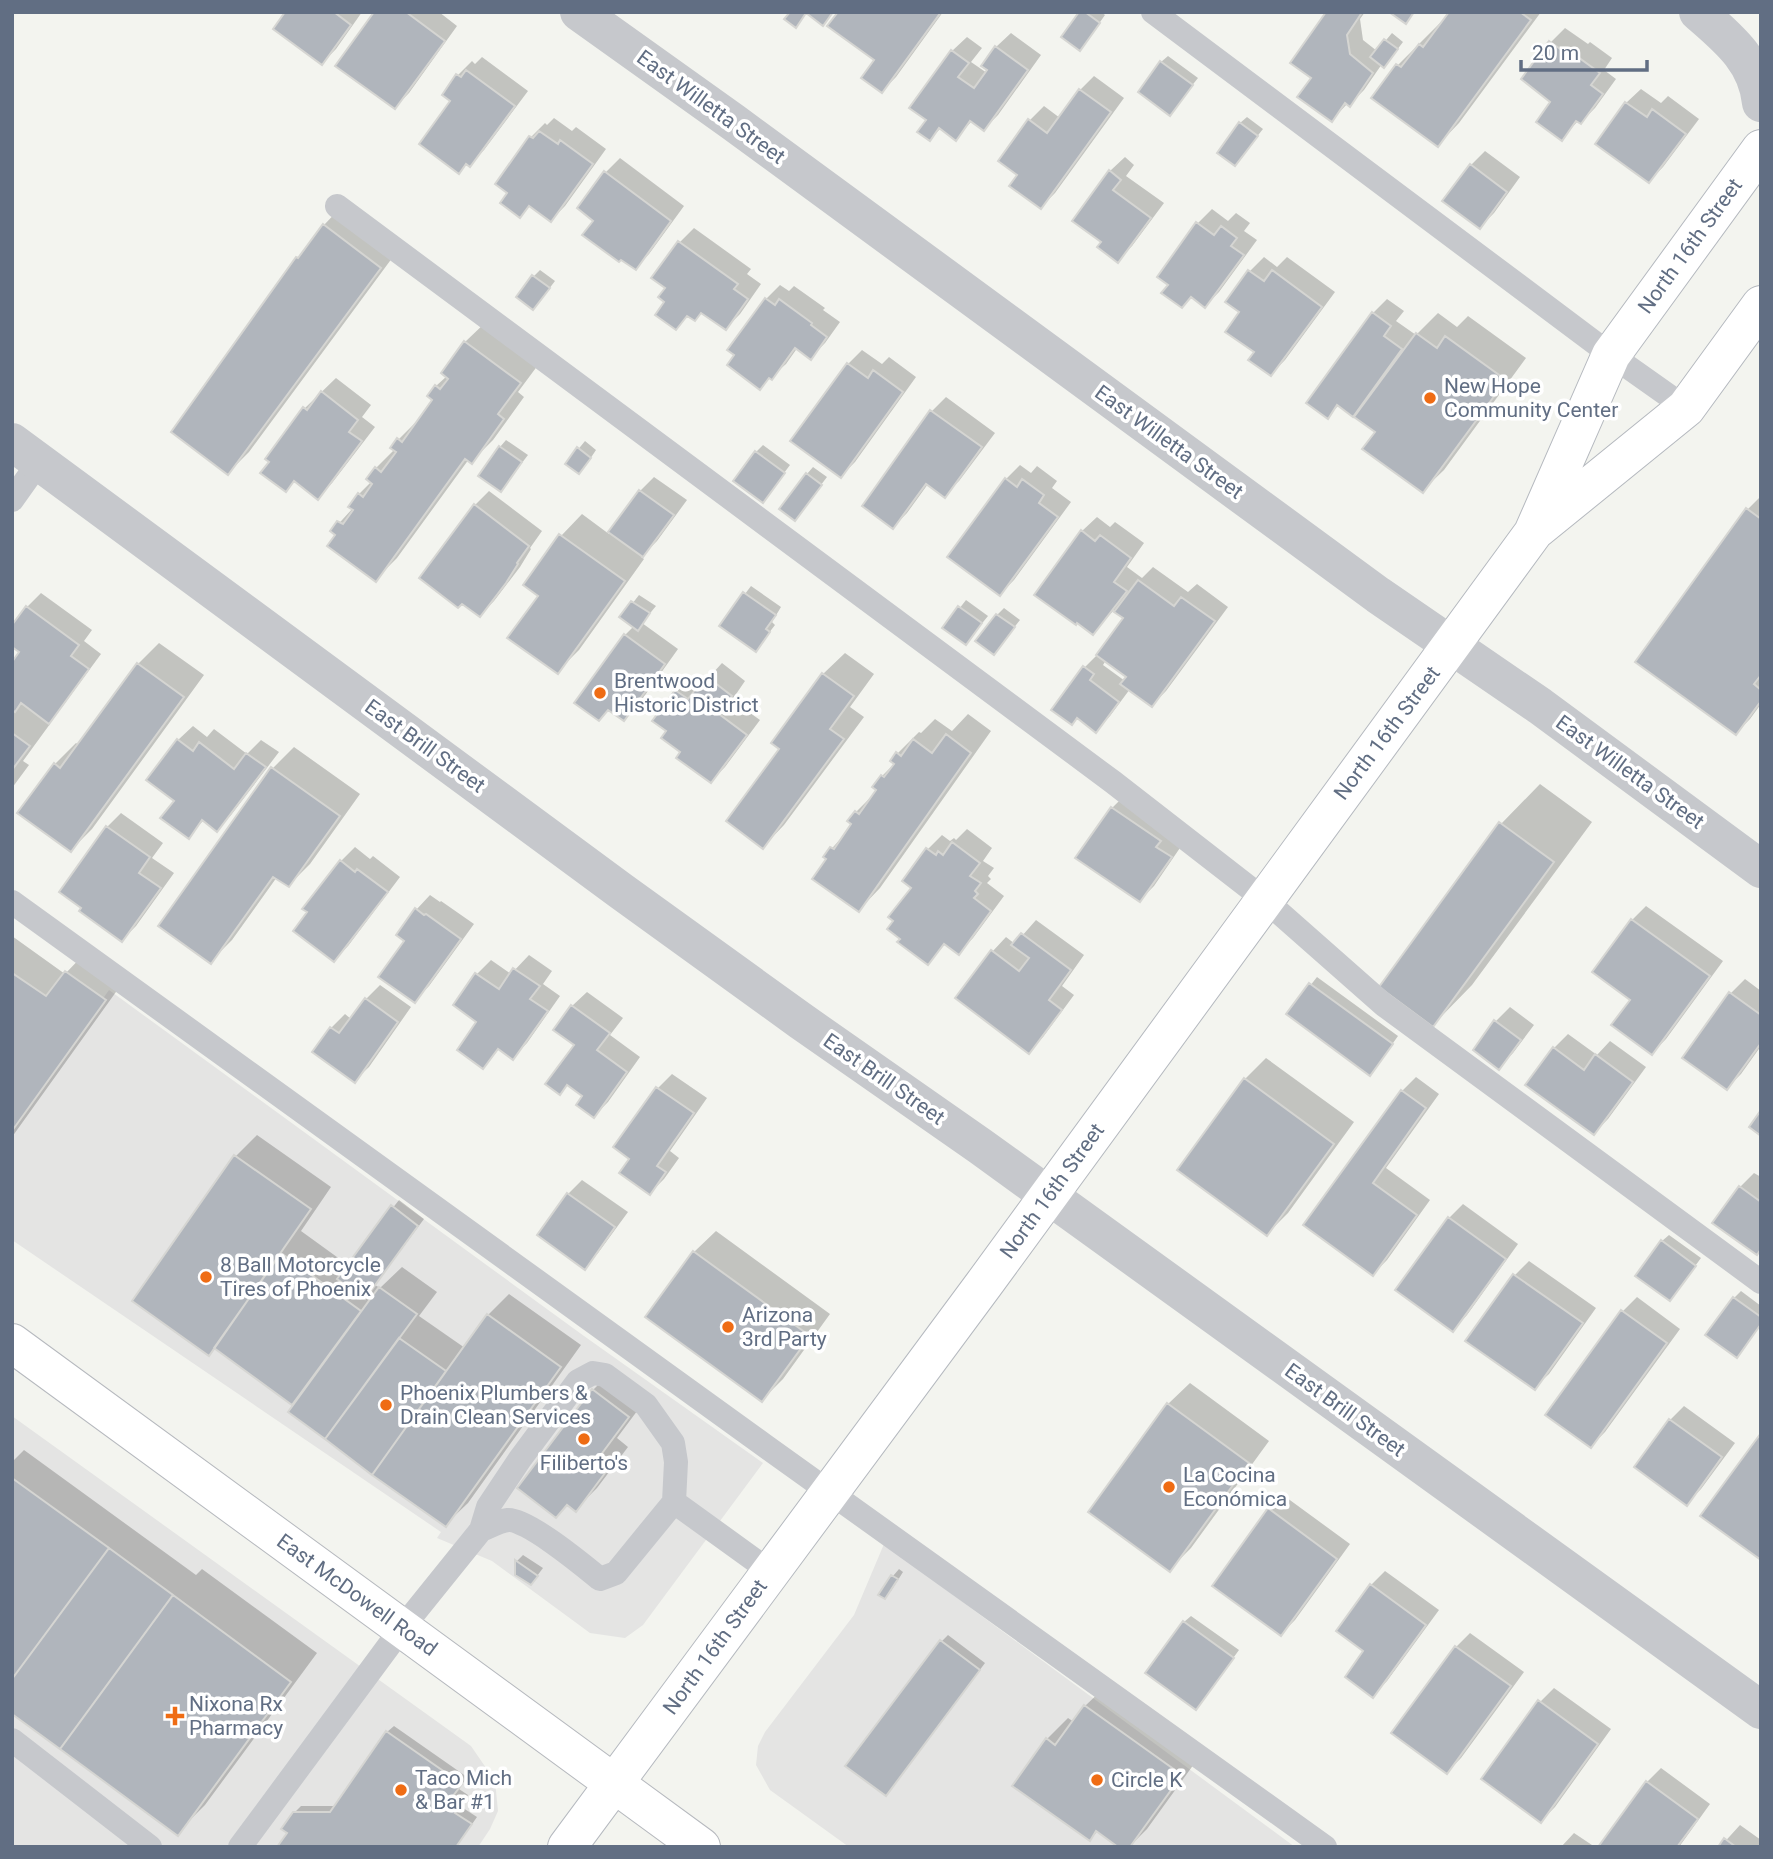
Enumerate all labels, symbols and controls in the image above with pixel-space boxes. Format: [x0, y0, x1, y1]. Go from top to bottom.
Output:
scale bar [1521, 28, 1647, 72]
text: 20 m [1532, 41, 1579, 65]
street label: East Willetta Street [632, 45, 790, 169]
street label: North 16th Street [1633, 174, 1747, 318]
place label: New Hope Community Center [1444, 374, 1618, 422]
street label: East Willetta Street [1090, 380, 1248, 504]
marker: New Hope Community Center [1422, 390, 1438, 406]
street label: North 16th Street [1329, 661, 1445, 804]
place label: Brentwood Historic District [614, 669, 759, 717]
marker: Brentwood Historic District [592, 685, 608, 701]
street label: East Brill Street [360, 694, 490, 798]
street label: East Willetta Street [1551, 710, 1709, 834]
street label: East Brill Street [819, 1028, 949, 1130]
street label: North 16th Street [995, 1119, 1109, 1263]
place label: 8 Ball Motorcycle Tires of Phoenix [220, 1253, 381, 1301]
marker: 8 Ball Motorcycle Tires of Phoenix [198, 1269, 214, 1285]
place label: Arizona 3rd Party [742, 1303, 827, 1351]
marker: Arizona 3rd Party [720, 1319, 736, 1335]
street label: East Brill Street [1280, 1358, 1410, 1462]
place label: Phoenix Plumbers & Drain Clean Services [400, 1381, 591, 1429]
marker: Phoenix Plumbers & Drain Clean Services [378, 1397, 394, 1413]
marker: Filiberto's [576, 1431, 592, 1447]
place label: Filiberto's [540, 1451, 628, 1475]
place label: La Cocina Económica [1183, 1463, 1287, 1511]
marker: La Cocina Económica [1161, 1479, 1177, 1495]
street label: East McDowell Road [272, 1529, 442, 1661]
street label: North 16th Street [658, 1575, 772, 1719]
place label: Nixona Rx Pharmacy [189, 1692, 283, 1740]
marker: Nixona Rx Pharmacy [167, 1708, 183, 1724]
place label: Taco Mich & Bar #1 [415, 1766, 512, 1814]
place label: Circle K [1111, 1768, 1183, 1792]
marker: Circle K [1089, 1772, 1105, 1788]
marker: Taco Mich & Bar #1 [393, 1782, 409, 1798]

